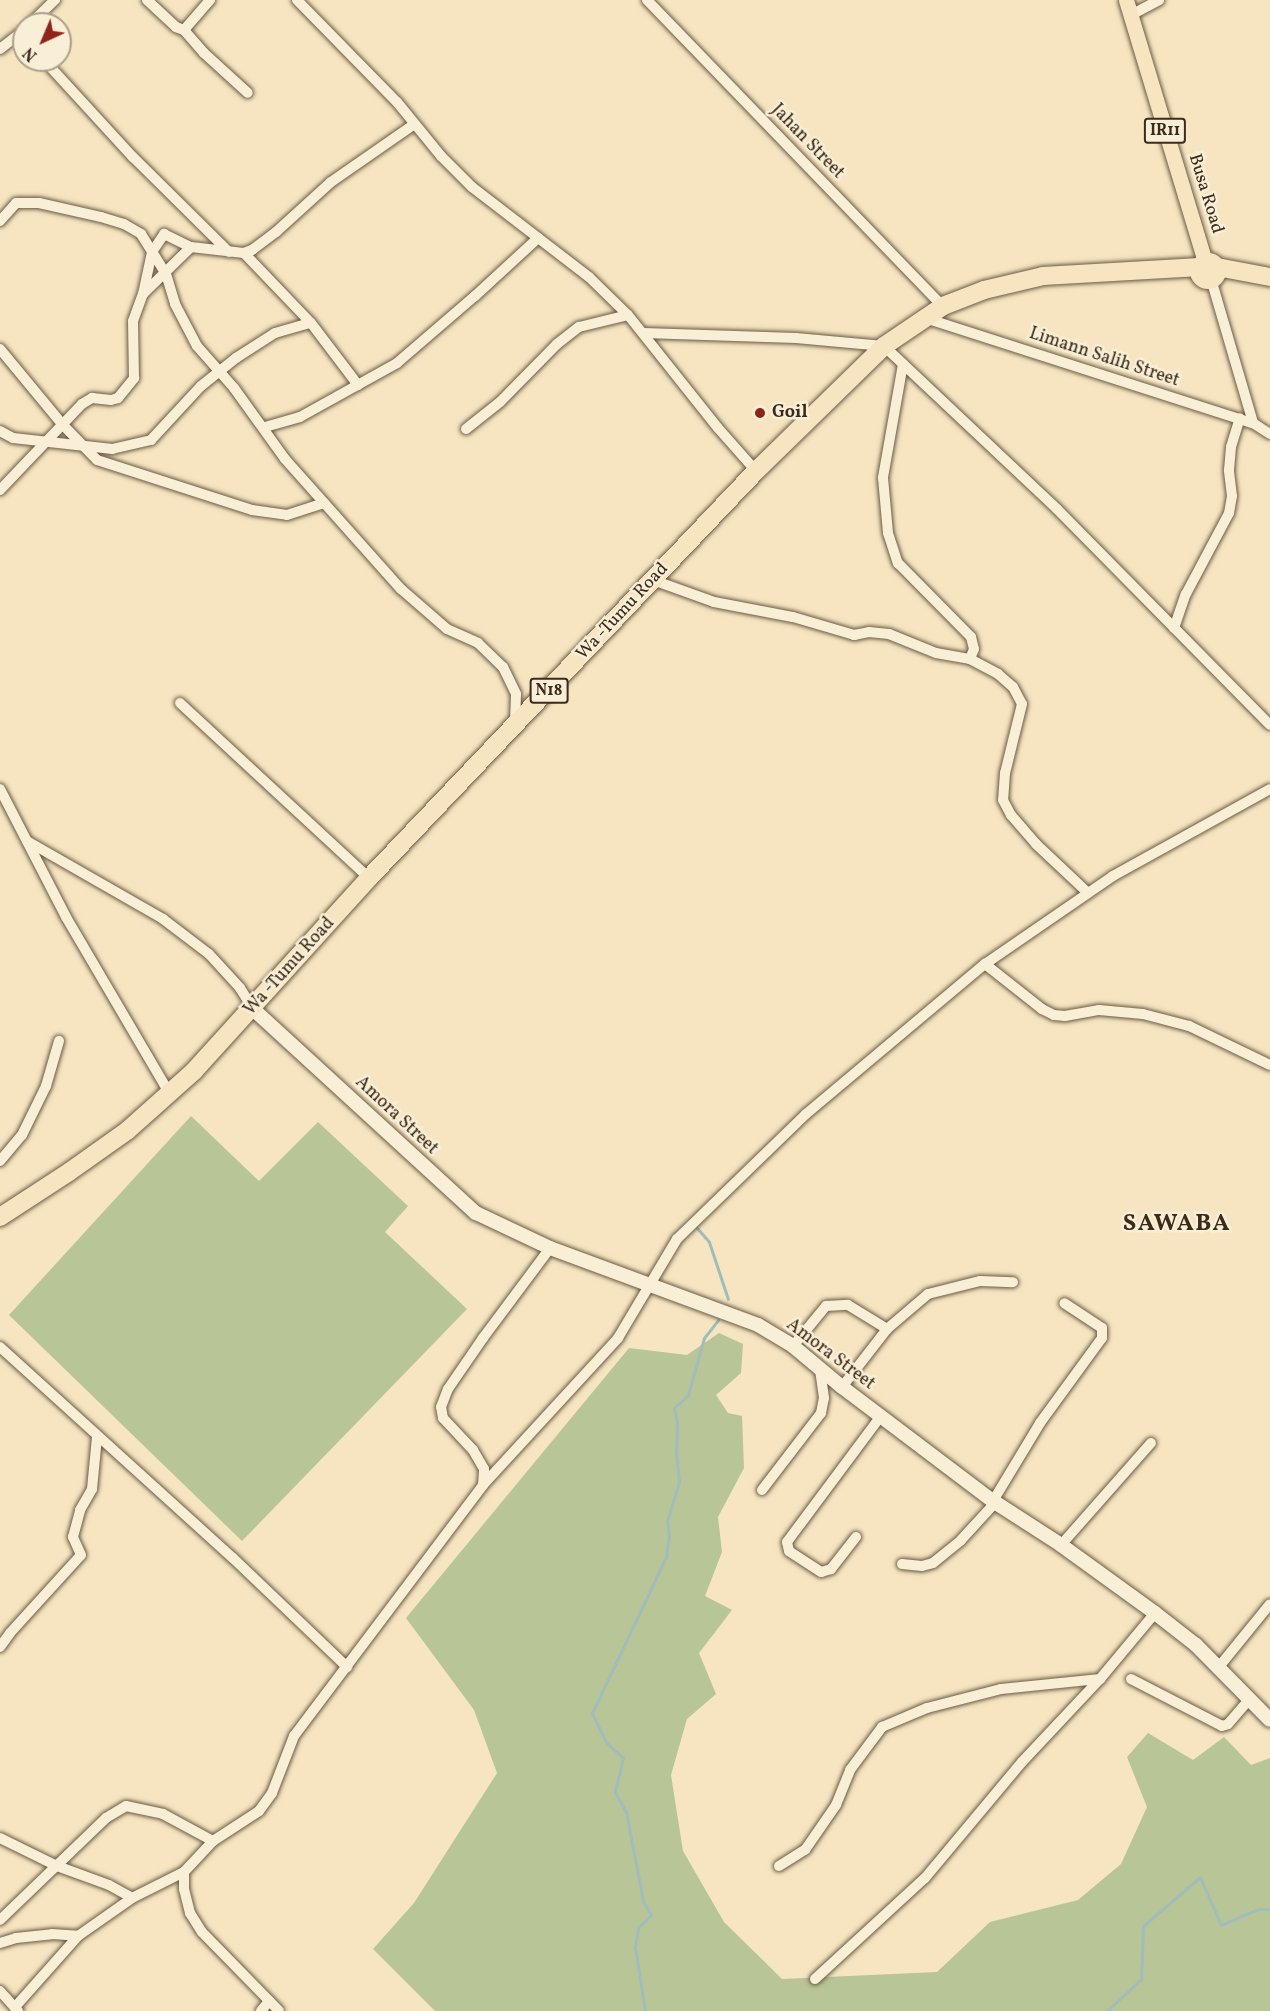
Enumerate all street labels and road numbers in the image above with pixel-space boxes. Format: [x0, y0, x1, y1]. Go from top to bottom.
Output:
street label: Jahan Street [766, 100, 848, 184]
road number: IR11 [1142, 118, 1188, 144]
street label: Busa Road [1183, 152, 1227, 236]
street label: Limann Salih Street [1026, 324, 1182, 392]
street label: Wa -Tumu Road [572, 559, 674, 665]
road number: N18 [530, 678, 568, 704]
street label: Wa -Tumu Road [240, 913, 340, 1021]
street label: Amora Street [350, 1072, 442, 1160]
street label: Amora Street [781, 1315, 879, 1395]

